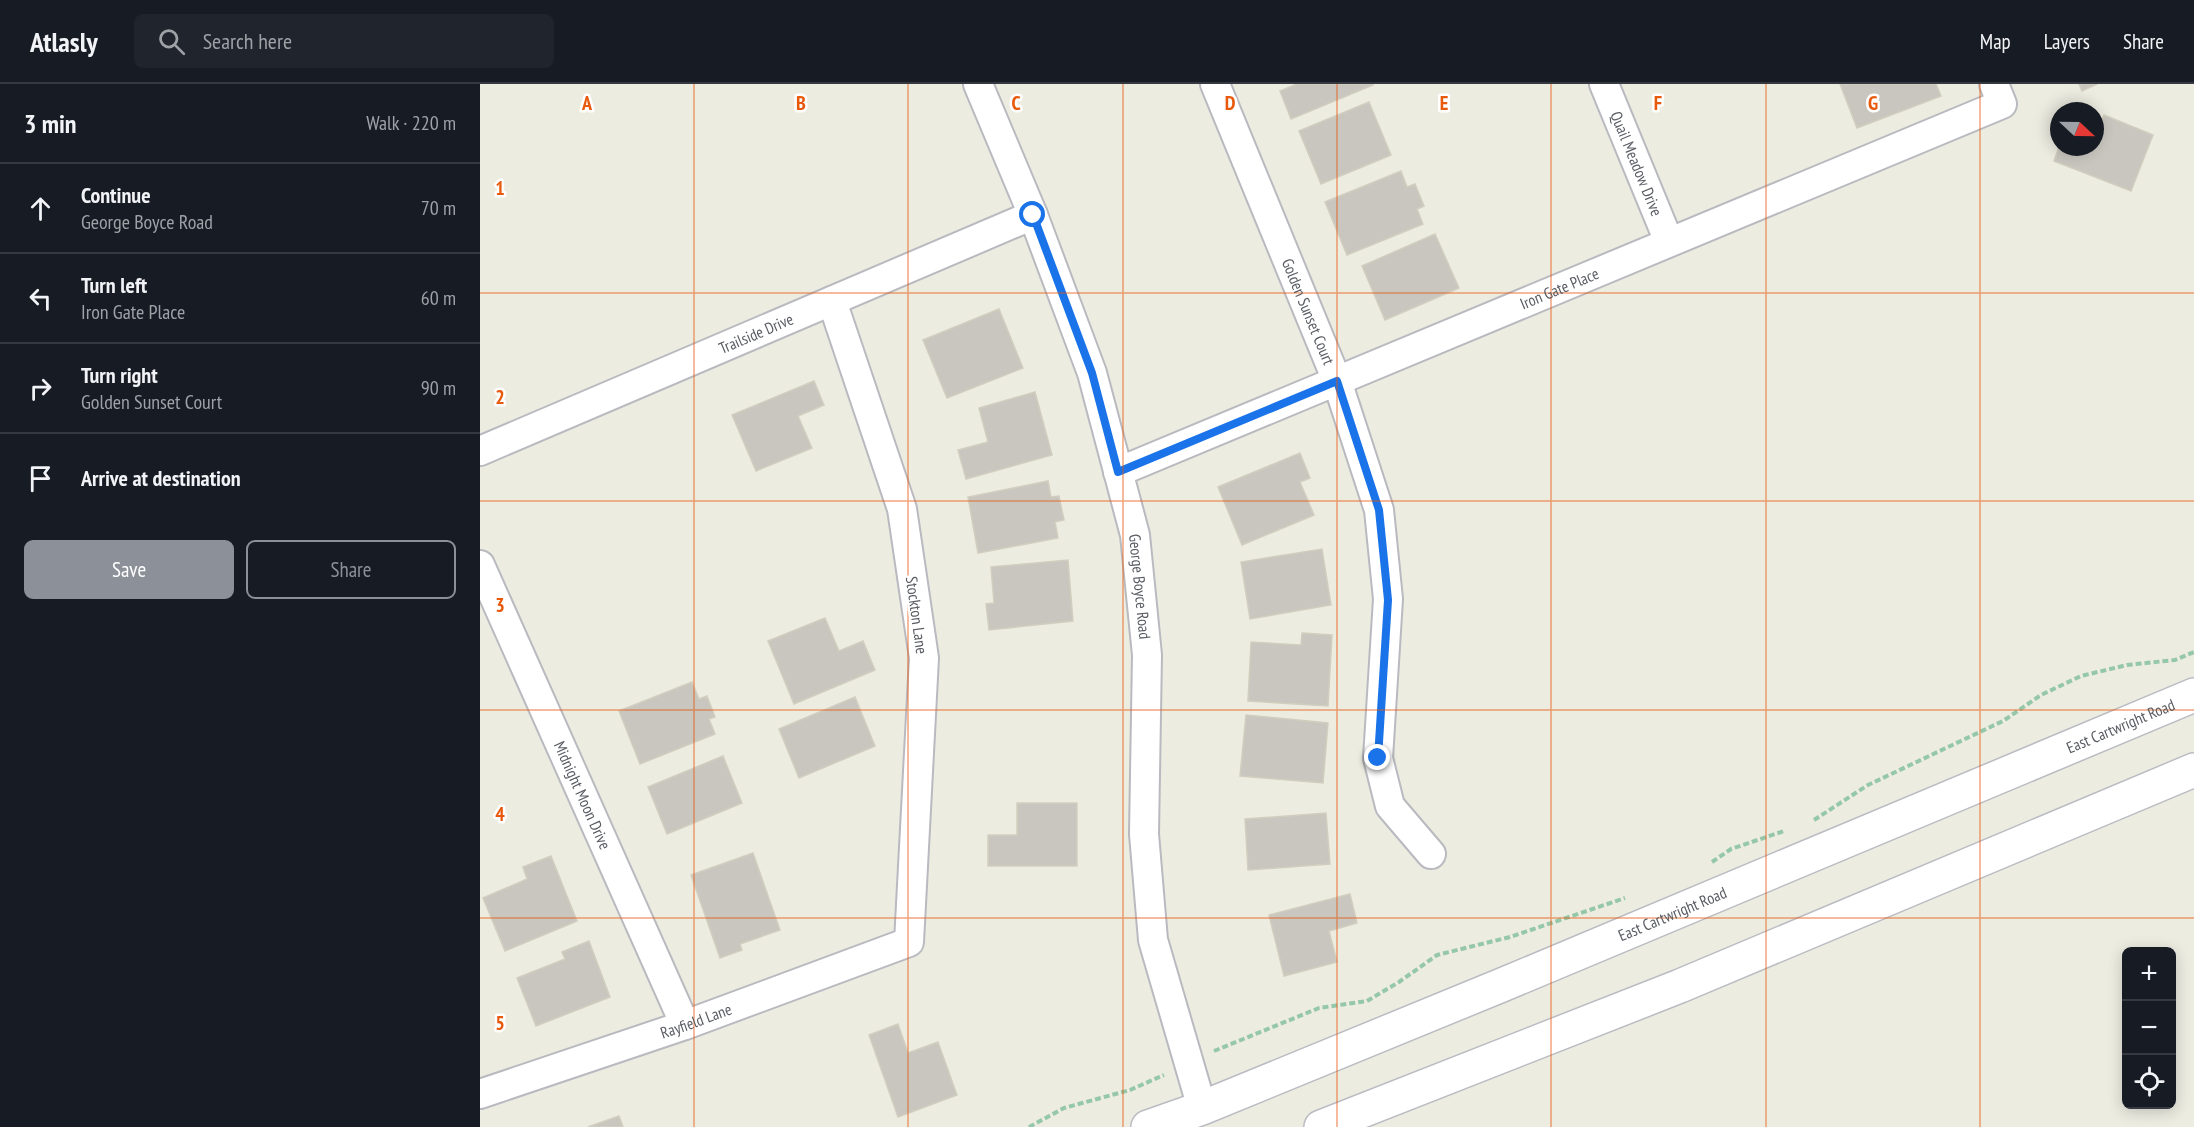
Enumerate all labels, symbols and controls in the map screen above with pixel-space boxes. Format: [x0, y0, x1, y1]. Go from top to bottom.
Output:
search box [134, 14, 554, 68]
text: Atlasly [30, 23, 98, 60]
icon: search [155, 25, 188, 58]
text: Search here [203, 27, 292, 55]
text: Map [1980, 28, 2011, 55]
text: Layers [2044, 28, 2090, 55]
text: Share [2123, 28, 2164, 55]
text: A [581, 90, 593, 116]
text: B [796, 90, 806, 116]
text: C [1011, 90, 1021, 116]
text: D [1225, 90, 1236, 116]
text: E [1440, 90, 1448, 116]
text: F [1654, 90, 1662, 116]
text: G [1868, 90, 1878, 116]
north arrow [2050, 102, 2104, 156]
text: 3 min [24, 107, 77, 140]
street label: Quail Meadow Drive [1606, 108, 1667, 219]
text: Walk · 220 m [366, 110, 456, 136]
text: 1 [495, 175, 505, 201]
text: Continue [81, 181, 151, 209]
icon: ahead [24, 192, 57, 225]
text: 70 m [421, 195, 456, 221]
route start [1019, 201, 1045, 227]
text: George Boyce Road [81, 209, 213, 235]
street label: Golden Sunset Court [1278, 255, 1339, 368]
street label: Iron Gate Place [1517, 263, 1602, 314]
text: Turn left [81, 271, 147, 299]
icon: left [24, 282, 57, 315]
text: 60 m [421, 285, 456, 311]
text: Iron Gate Place [81, 299, 185, 325]
street label: Trailside Drive [716, 309, 796, 358]
text: Turn right [81, 361, 158, 389]
icon: right [24, 372, 57, 405]
text: 90 m [421, 375, 456, 401]
text: 2 [495, 384, 505, 410]
text: Golden Sunset Court [81, 389, 222, 415]
icon: arrive [24, 462, 57, 495]
text: Arrive at destination [81, 464, 241, 492]
street label: George Boyce Road [1125, 533, 1155, 640]
button: Save [24, 540, 234, 599]
button: Share [246, 540, 456, 599]
street label: Stockton Lane [902, 575, 932, 655]
text: 3 [495, 592, 505, 618]
street label: East Cartwright Road [2063, 694, 2178, 757]
street label: Midnight Moon Drive [550, 738, 615, 852]
route end [1364, 744, 1390, 770]
text: 4 [495, 801, 505, 827]
street label: East Cartwright Road [1615, 882, 1729, 945]
map controls [2122, 947, 2176, 1109]
button: + [2122, 947, 2176, 1001]
street label: Rayfield Lane [658, 999, 734, 1043]
button: − [2122, 1001, 2176, 1055]
text: 5 [495, 1010, 505, 1036]
button: locate [2122, 1055, 2176, 1109]

